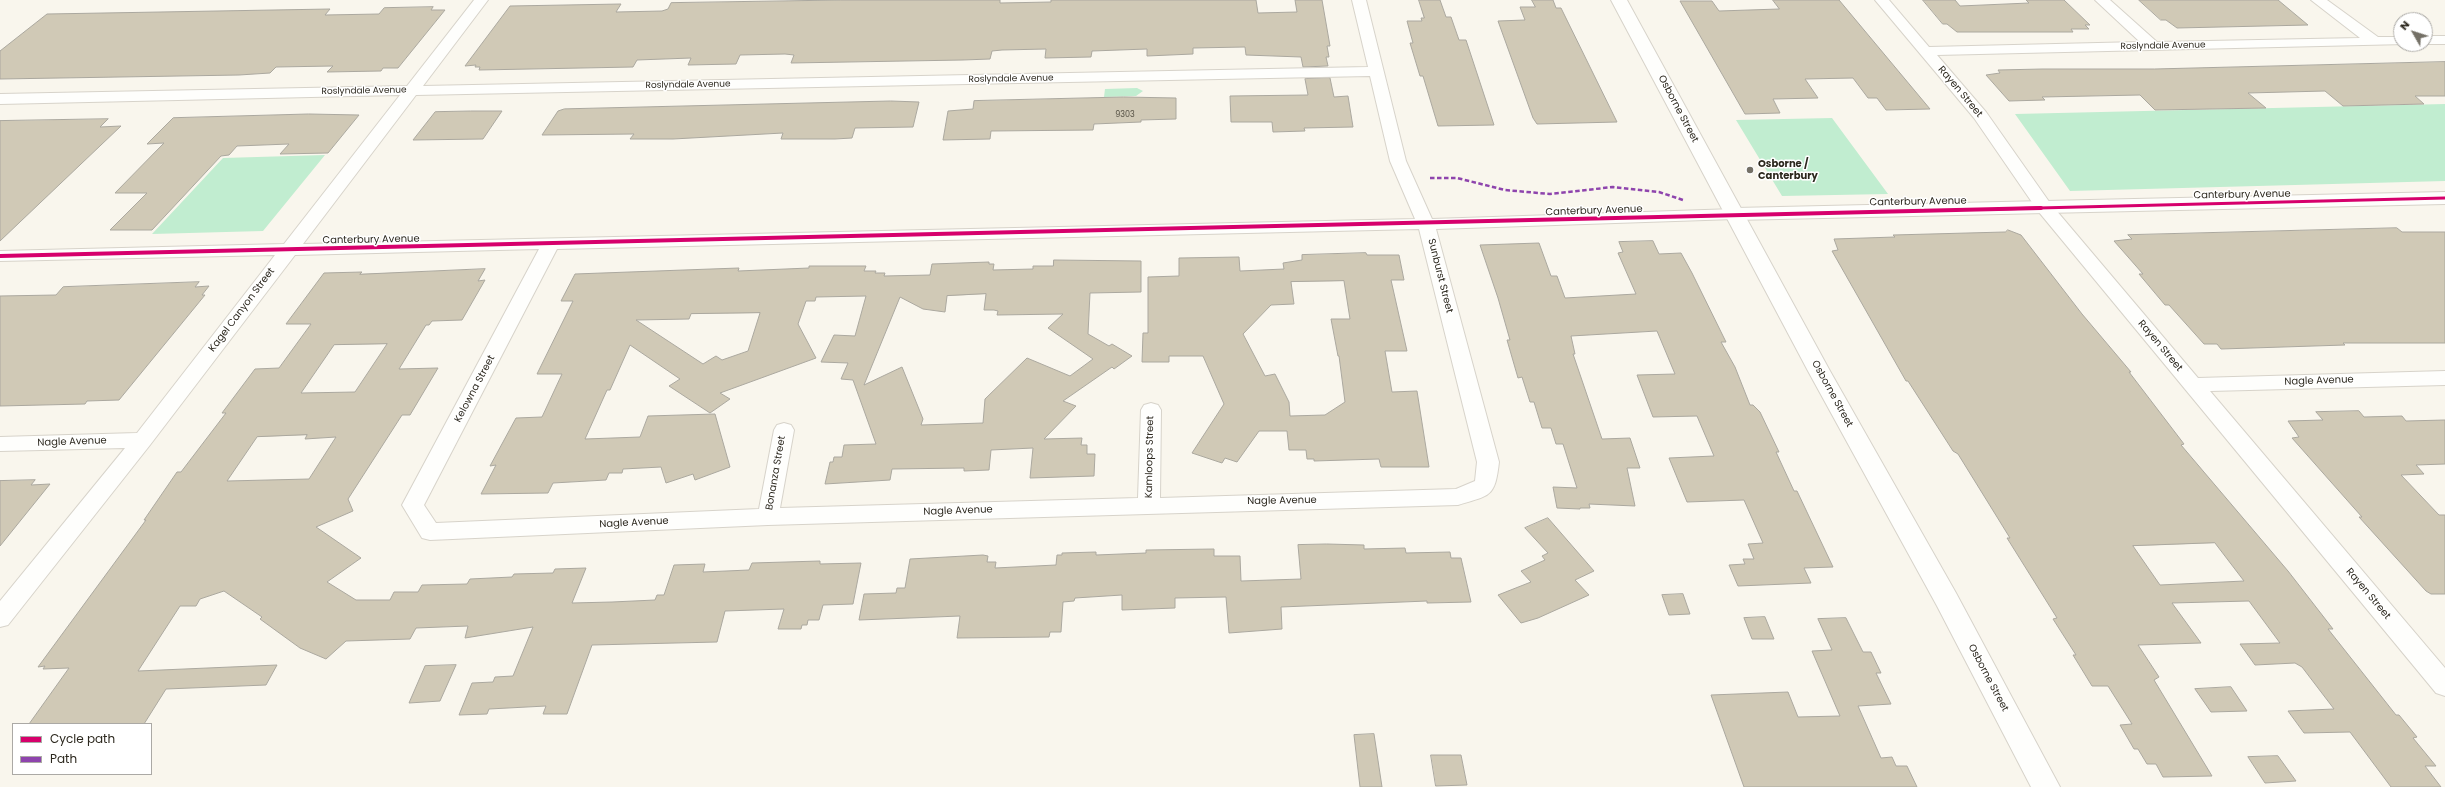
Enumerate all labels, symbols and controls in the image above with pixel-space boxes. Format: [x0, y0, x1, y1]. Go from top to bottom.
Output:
north arrow [2393, 12, 2433, 52]
text: N [2396, 17, 2413, 33]
street label: Roslyndale Avenue [2120, 40, 2206, 52]
street label: Rayen Street [1935, 64, 1985, 120]
street label: Roslyndale Avenue [968, 73, 1054, 85]
street label: Osborne Street [1655, 73, 1701, 145]
street label: Roslyndale Avenue [645, 79, 731, 91]
street label: Roslyndale Avenue [321, 85, 407, 97]
house number: 9303 [1115, 110, 1135, 120]
place label: Osborne / Canterbury [1758, 158, 1818, 182]
marker: Osborne / Canterbury [1745, 165, 1755, 175]
street label: Canterbury Avenue [2193, 188, 2291, 202]
street label: Canterbury Avenue [1869, 195, 1967, 209]
street label: Canterbury Avenue [1545, 203, 1643, 219]
street label: Canterbury Avenue [322, 233, 420, 247]
street label: Sunburst Street [1425, 237, 1455, 315]
street label: Kagel Canyon Street [206, 266, 278, 354]
street label: Rayen Street [2135, 318, 2185, 374]
street label: Kelowna Street [452, 353, 498, 425]
street label: Osborne Street [1809, 359, 1855, 429]
street label: Nagle Avenue [2284, 374, 2354, 388]
street label: Kamloops Street [1143, 416, 1157, 498]
street label: Nagle Avenue [37, 435, 107, 449]
street label: Bonanza Street [764, 435, 788, 511]
street label: Nagle Avenue [1247, 494, 1317, 508]
street label: Nagle Avenue [923, 504, 993, 518]
street label: Nagle Avenue [599, 515, 669, 531]
street label: Rayen Street [2343, 566, 2393, 622]
street label: Osborne Street [1965, 642, 2011, 714]
legend [12, 723, 152, 775]
text: Cycle path [50, 730, 115, 747]
text: Path [50, 750, 77, 767]

